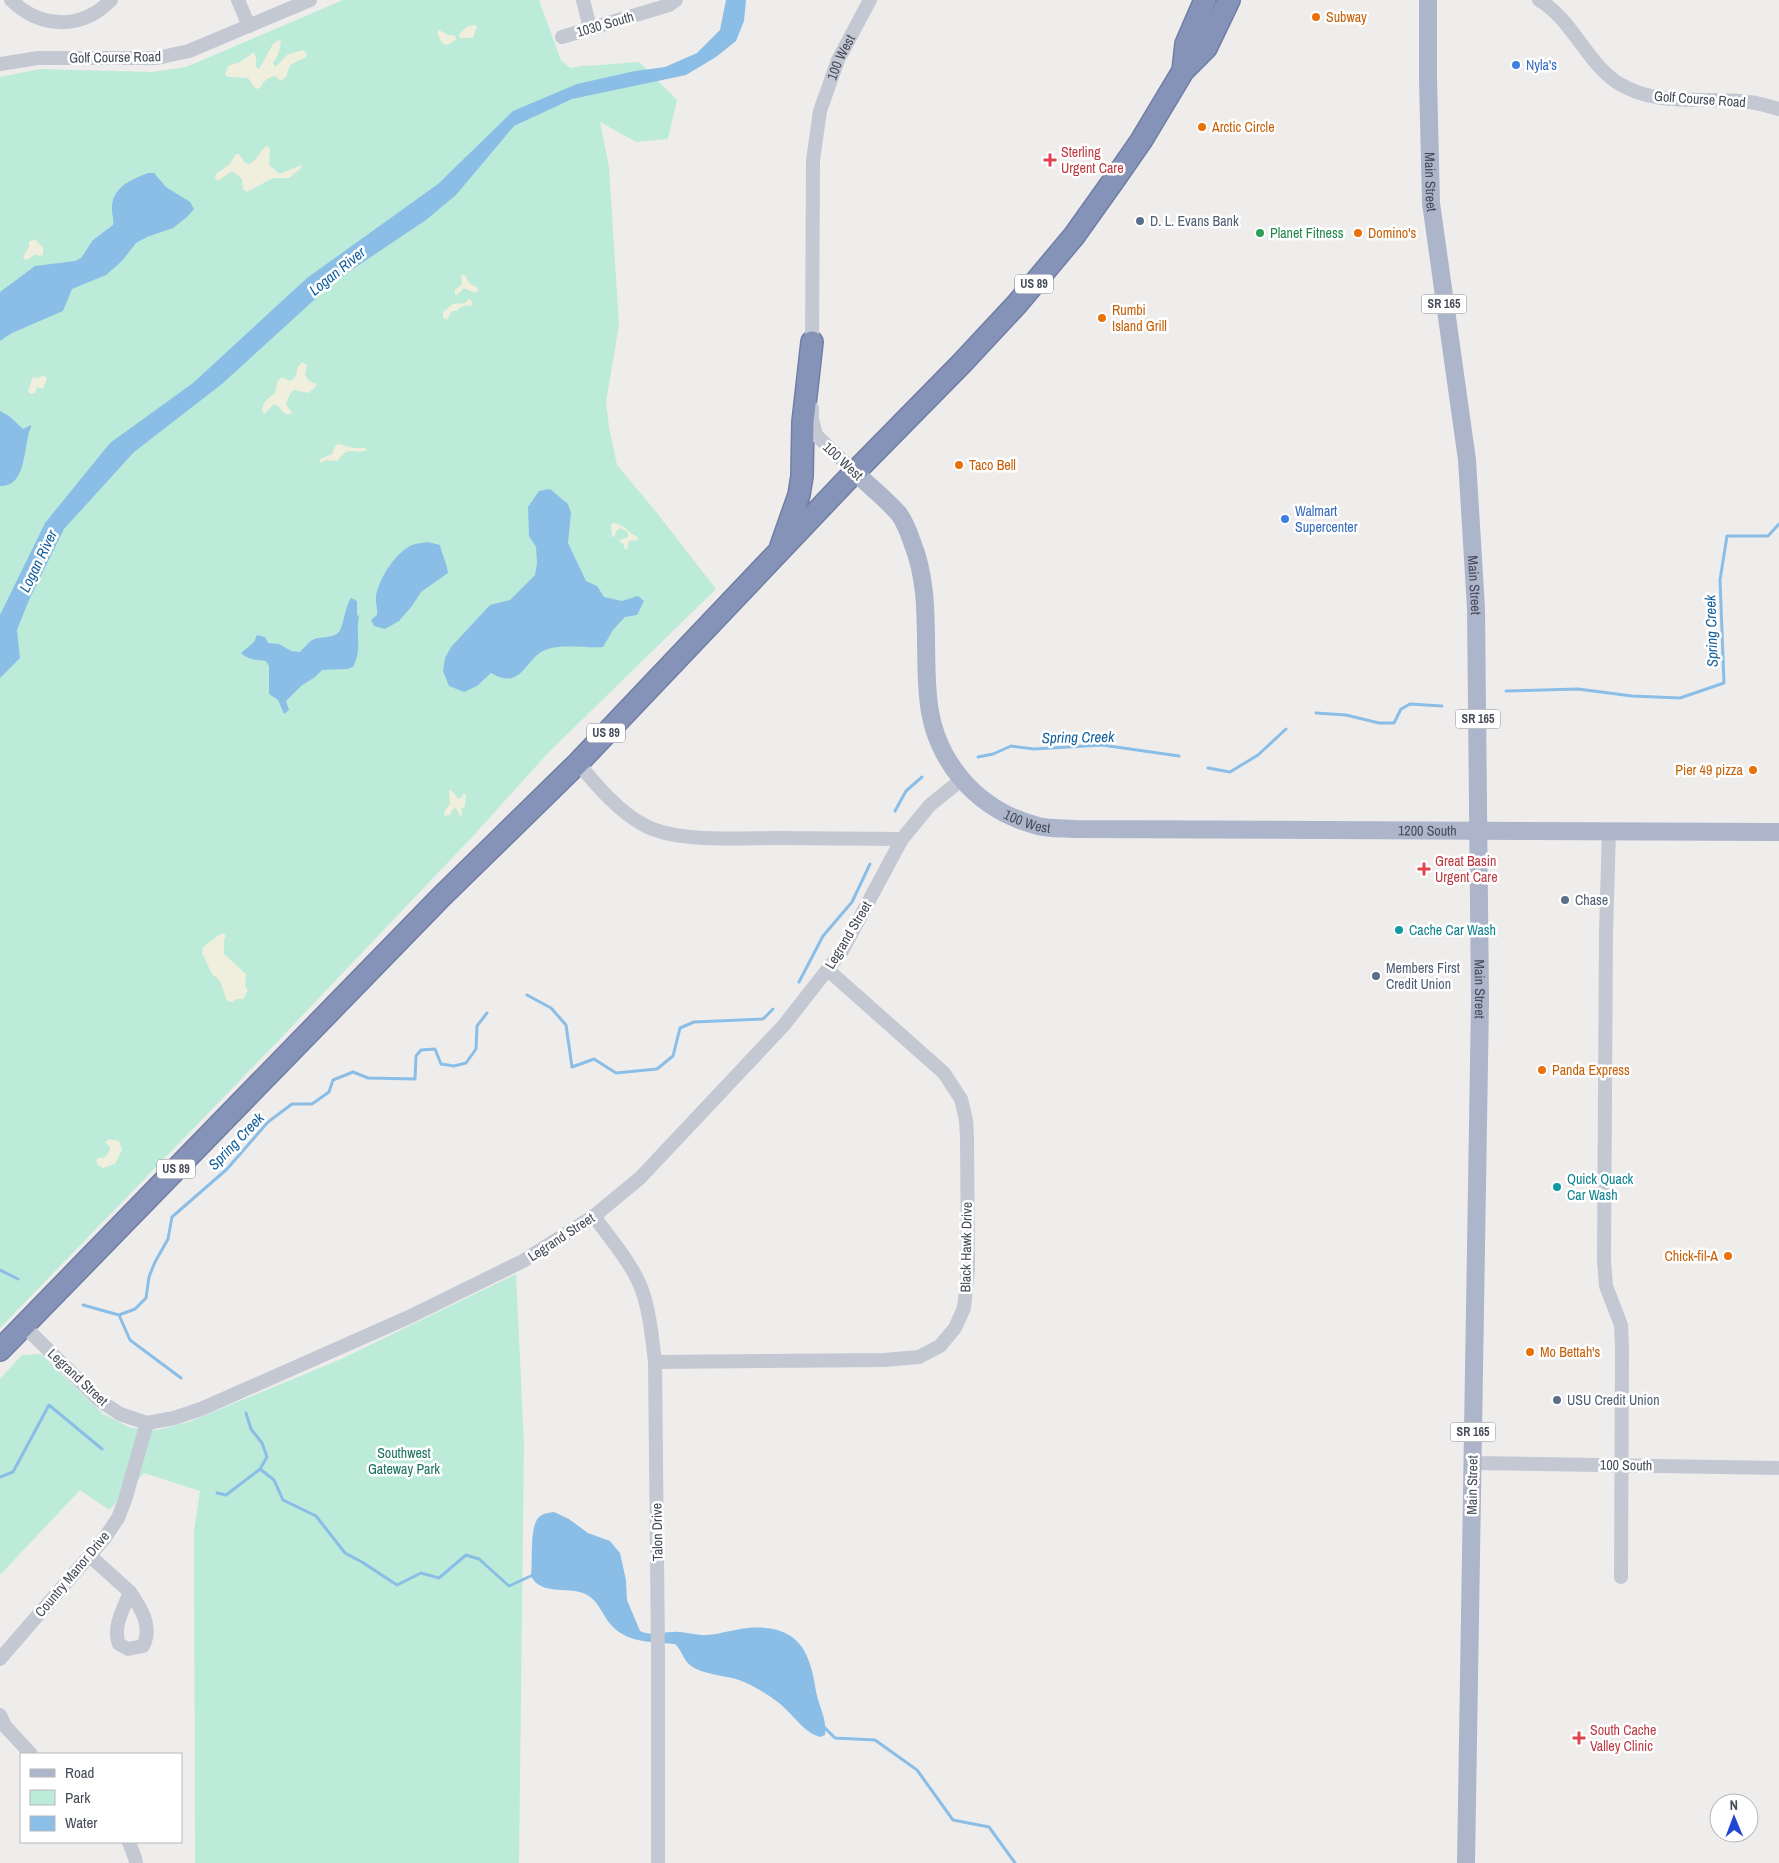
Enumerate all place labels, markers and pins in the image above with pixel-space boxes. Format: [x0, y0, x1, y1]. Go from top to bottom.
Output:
place label: Subway [1326, 8, 1367, 26]
marker: Subway [1310, 11, 1322, 23]
place label: Nyla's [1526, 56, 1557, 74]
marker: Nyla's [1510, 59, 1522, 71]
place label: Arctic Circle [1211, 118, 1275, 136]
marker: Arctic Circle [1196, 121, 1208, 133]
place label: Sterling Urgent Care [1061, 143, 1124, 177]
marker: Sterling Urgent Care [1043, 153, 1057, 167]
place label: D. L. Evans Bank [1150, 212, 1239, 230]
marker: D. L. Evans Bank [1134, 215, 1146, 227]
place label: Planet Fitness [1270, 224, 1344, 242]
place label: Domino's [1368, 224, 1416, 242]
marker: Planet Fitness [1254, 227, 1266, 239]
marker: Domino's [1352, 227, 1364, 239]
place label: Rumbi Island Grill [1112, 301, 1167, 335]
marker: Rumbi Island Grill [1096, 312, 1108, 324]
place label: Taco Bell [969, 456, 1016, 474]
marker: Taco Bell [953, 459, 965, 471]
place label: Walmart Supercenter [1295, 502, 1358, 536]
marker: Walmart Supercenter [1279, 513, 1291, 525]
place label: Pier 49 pizza [1675, 761, 1744, 779]
marker: Pier 49 pizza [1747, 764, 1759, 776]
place label: Great Basin Urgent Care [1435, 852, 1498, 886]
marker: Great Basin Urgent Care [1417, 862, 1431, 876]
place label: Chase [1575, 891, 1608, 909]
marker: Chase [1559, 894, 1571, 906]
place label: Cache Car Wash [1409, 921, 1496, 939]
marker: Cache Car Wash [1393, 924, 1405, 936]
place label: Members First Credit Union [1386, 959, 1460, 993]
marker: Members First Credit Union [1370, 970, 1382, 982]
place label: Panda Express [1552, 1061, 1630, 1079]
marker: Panda Express [1536, 1064, 1548, 1076]
place label: Quick Quack Car Wash [1567, 1170, 1634, 1204]
marker: Quick Quack Car Wash [1551, 1181, 1563, 1193]
place label: Chick-fil-A [1664, 1247, 1718, 1265]
marker: Chick-fil-A [1722, 1250, 1734, 1262]
place label: Mo Bettah's [1540, 1343, 1601, 1361]
marker: Mo Bettah's [1524, 1346, 1536, 1358]
place label: USU Credit Union [1567, 1391, 1660, 1409]
marker: USU Credit Union [1551, 1394, 1563, 1406]
place label: South Cache Valley Clinic [1590, 1721, 1656, 1755]
marker: South Cache Valley Clinic [1572, 1731, 1586, 1745]

